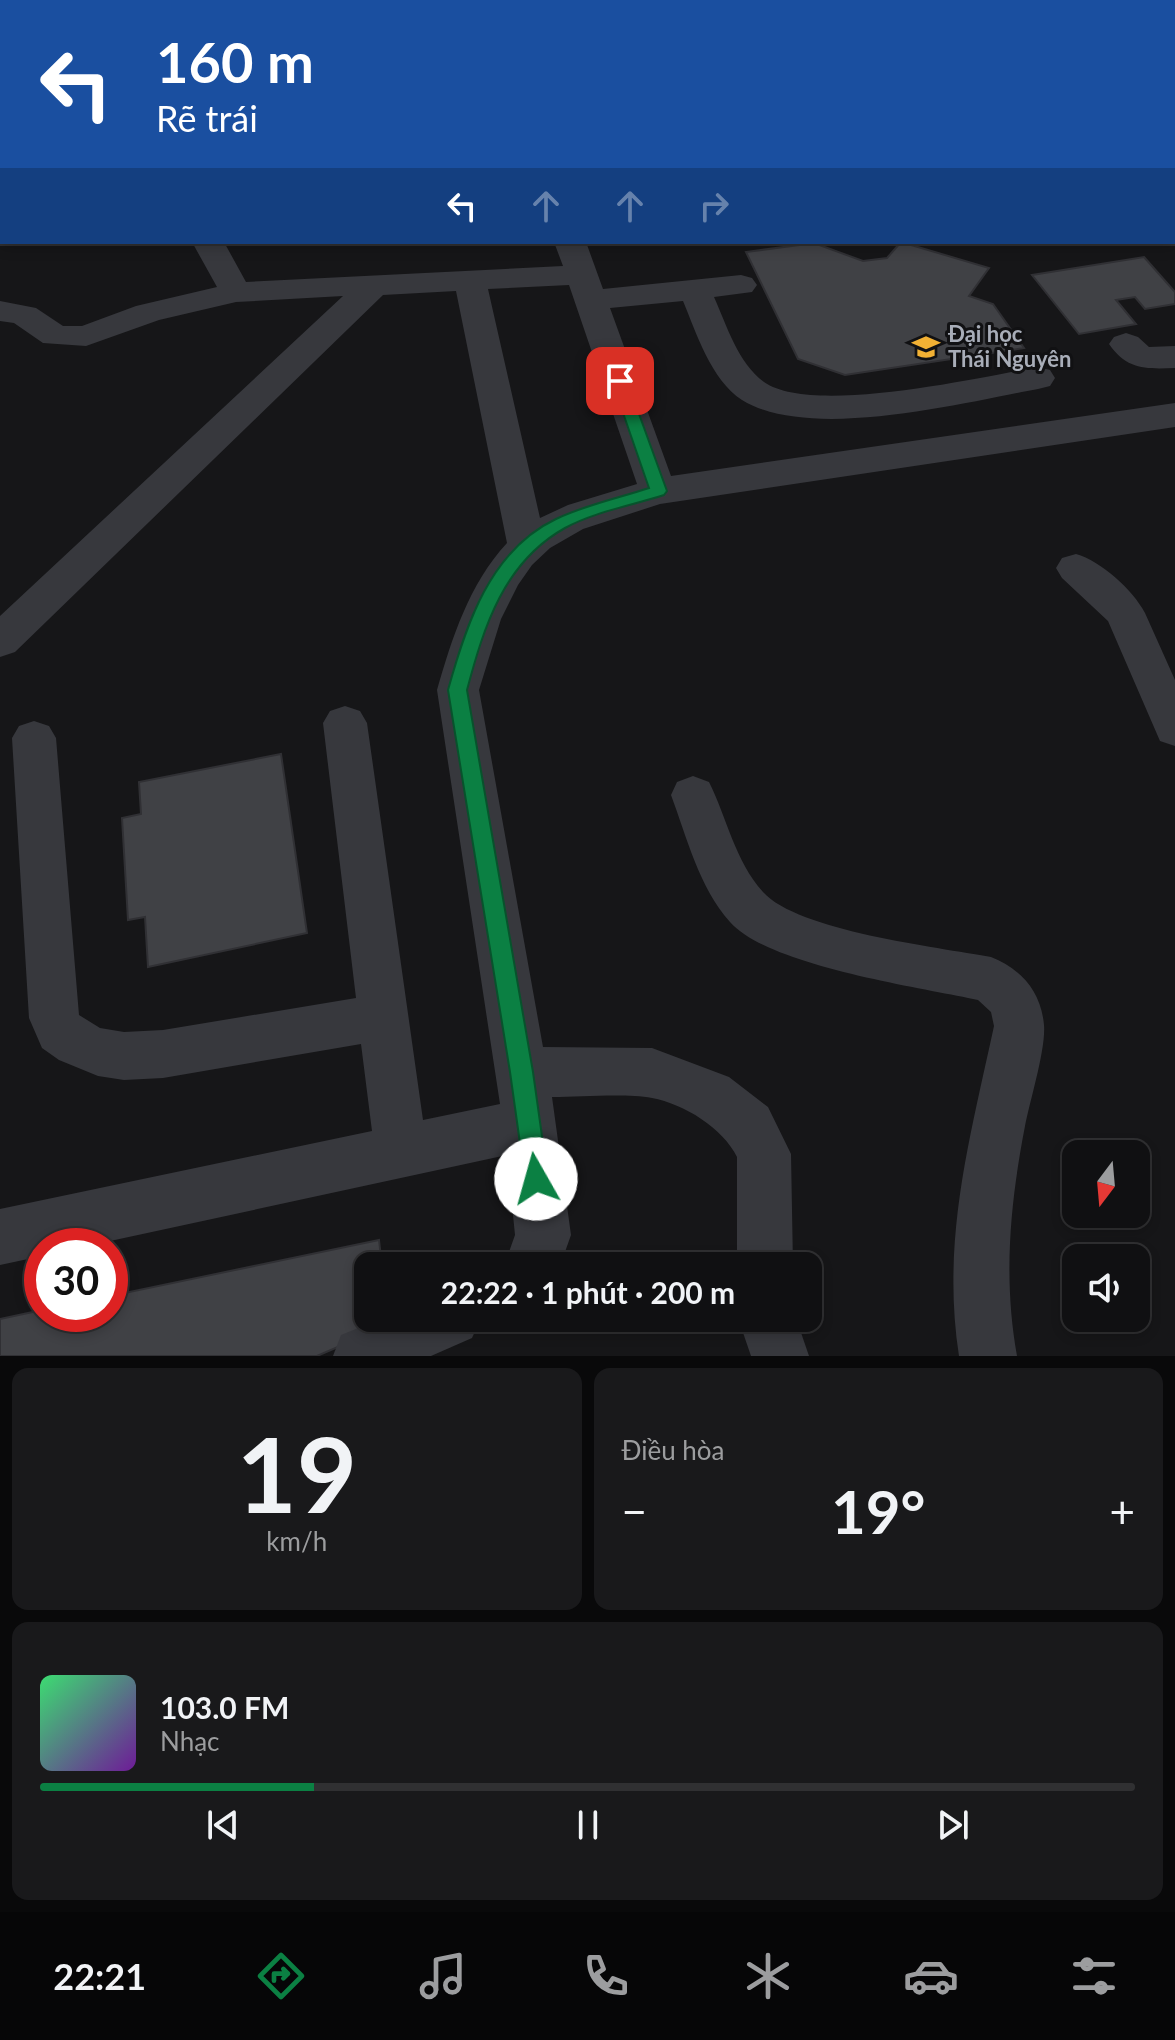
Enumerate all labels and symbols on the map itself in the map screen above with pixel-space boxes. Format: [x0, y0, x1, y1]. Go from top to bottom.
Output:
place label: Đại học Thái Nguyên [947, 320, 1072, 372]
school or university icon: Đại học Thái Nguyên [911, 332, 941, 362]
pin [586, 347, 654, 415]
position arrow [494, 1137, 578, 1221]
north arrow [1062, 1140, 1150, 1228]
speed limit sign: 30 [24, 1228, 128, 1332]

